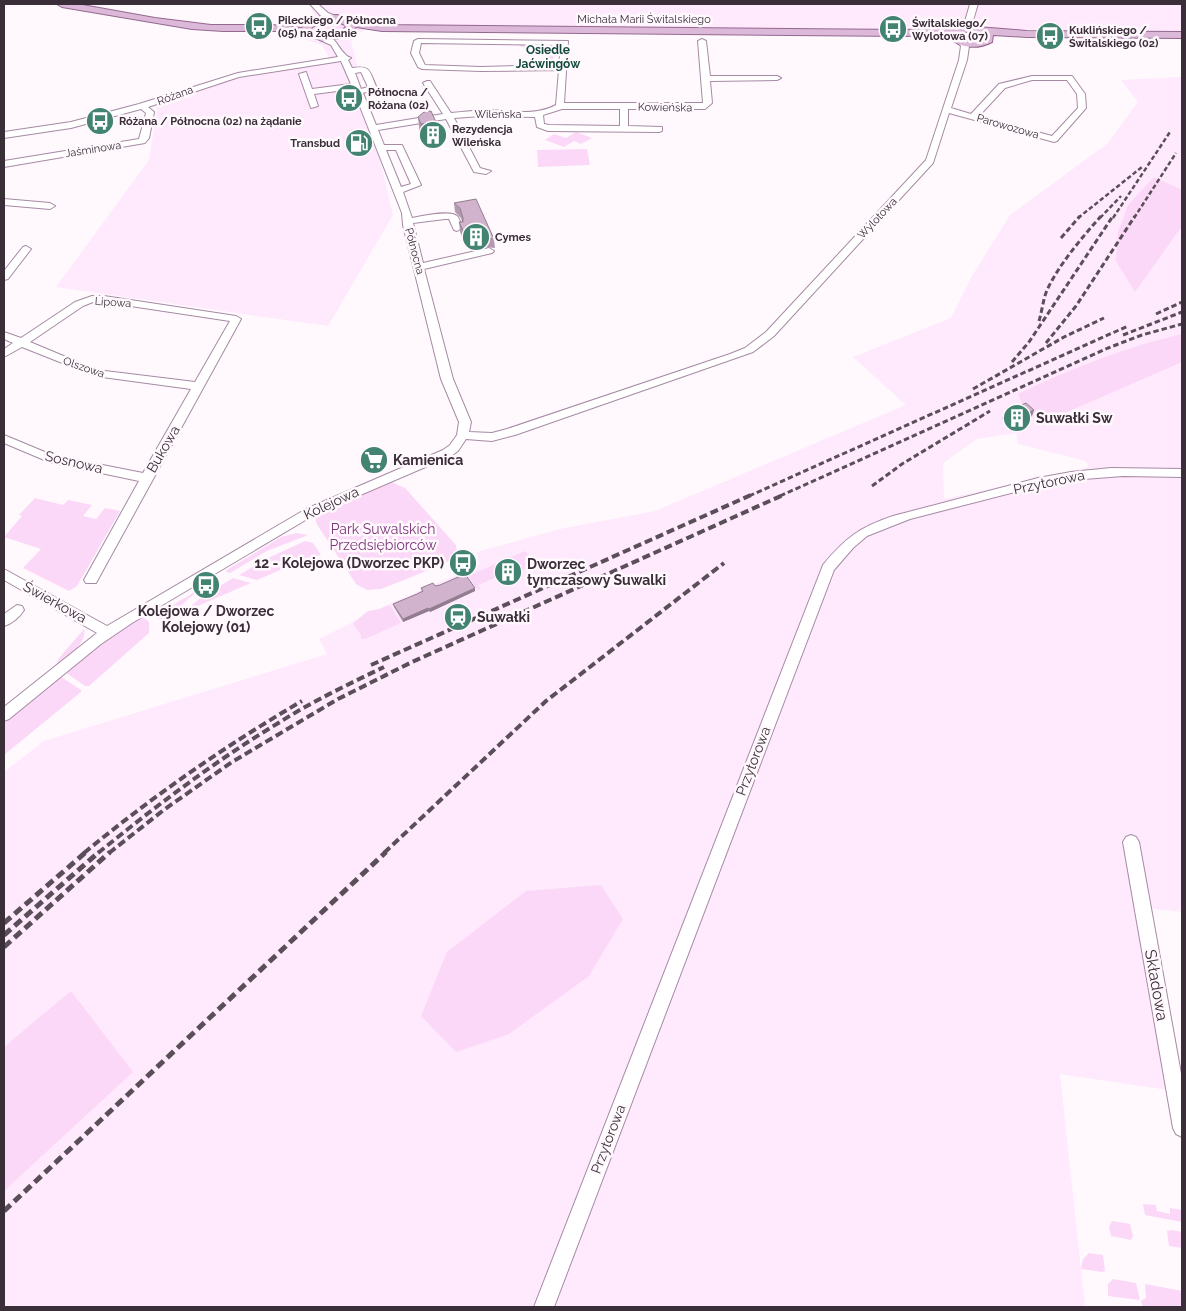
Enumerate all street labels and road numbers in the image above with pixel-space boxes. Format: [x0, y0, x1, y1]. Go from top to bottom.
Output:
street label: Michała Marii Świtalskiego [577, 12, 711, 26]
street label: Różana [155, 83, 195, 108]
street label: Kowieńska [638, 101, 692, 114]
street label: Wileńska [475, 108, 521, 121]
street label: Parowozowa [975, 111, 1041, 142]
street label: Jaśminowa [64, 139, 122, 160]
street label: Wylotowa [855, 195, 900, 242]
street label: Północna [402, 226, 427, 276]
street label: Lipowa [94, 295, 132, 310]
street label: Olszowa [61, 354, 106, 381]
street label: Bukowa [143, 423, 183, 475]
street label: Sosnowa [44, 448, 104, 476]
street label: Przytorowa [1012, 467, 1086, 497]
street label: Kolejowa [301, 483, 361, 523]
street label: Świerkowa [21, 577, 90, 626]
street label: Przytorowa [733, 724, 773, 798]
street label: Składowa [1141, 948, 1172, 1022]
street label: Przytorowa [588, 1102, 628, 1176]

